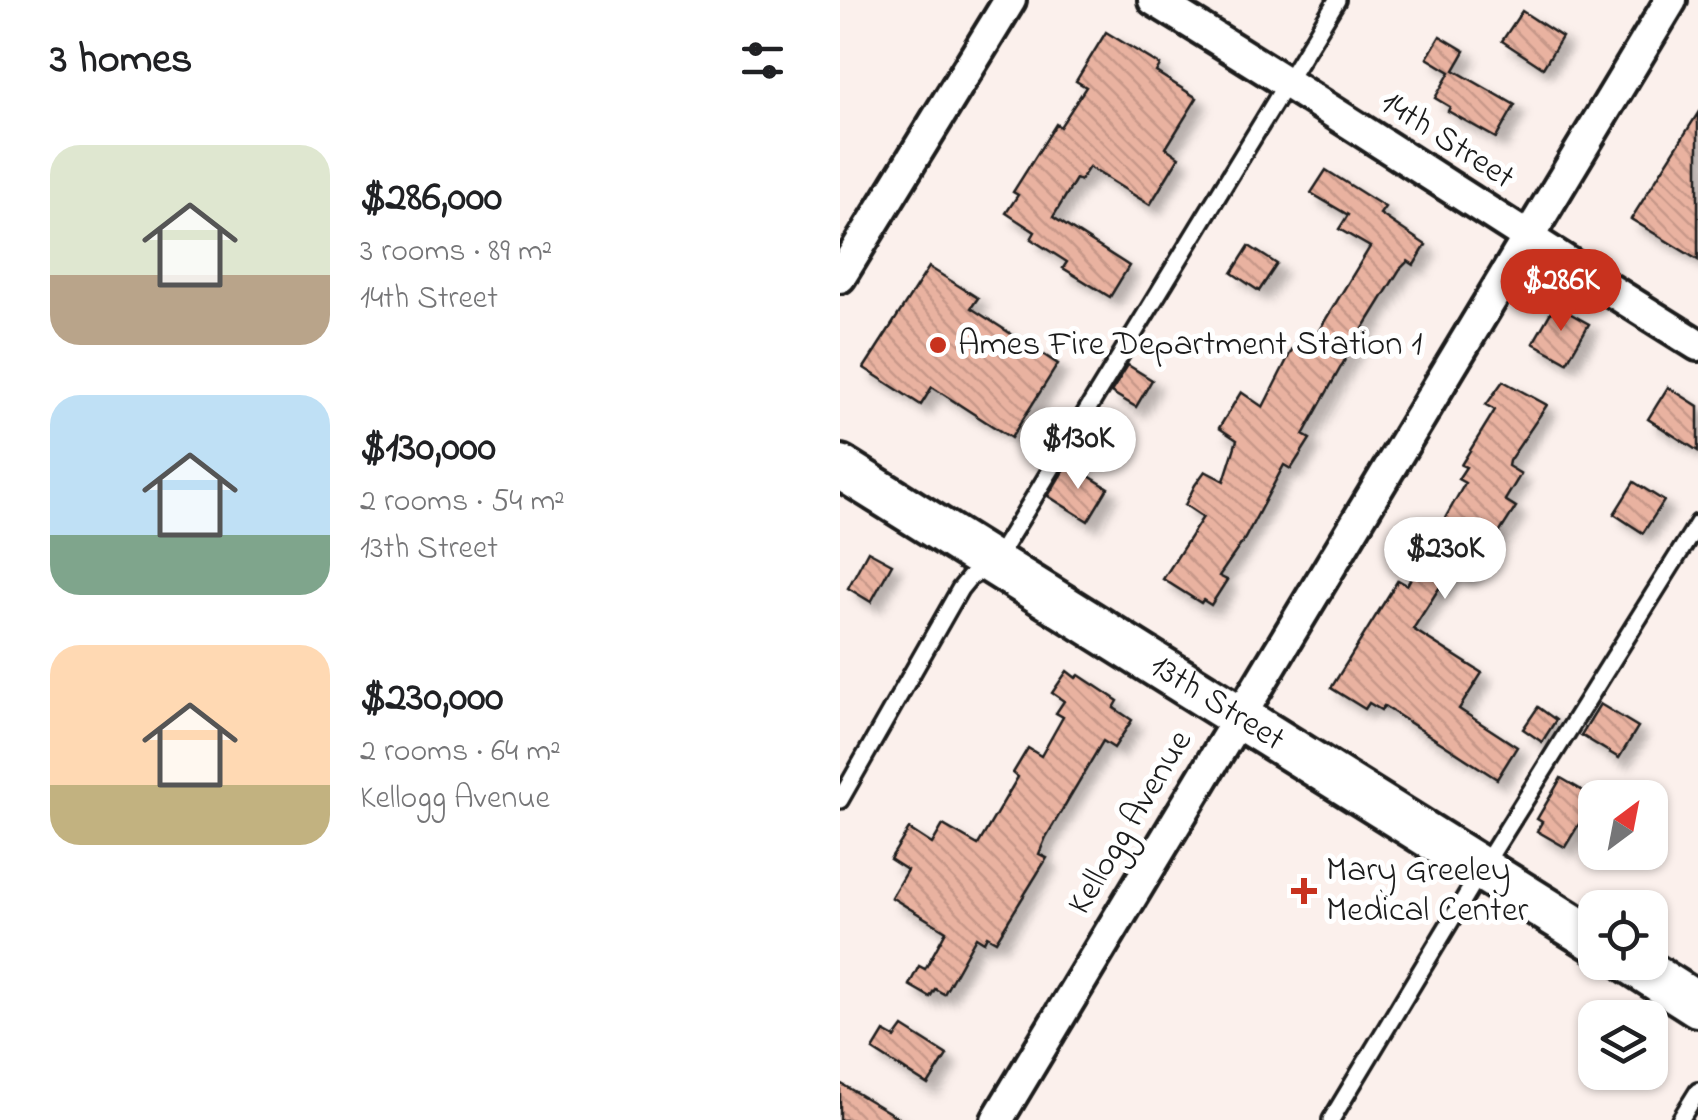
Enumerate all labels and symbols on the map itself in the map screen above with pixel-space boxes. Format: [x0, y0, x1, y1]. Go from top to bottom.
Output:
street label: 14th Street [1370, 79, 1524, 204]
pin: $286K [1491, 249, 1631, 334]
place label: Ames Fire Department Station 1 [958, 320, 1422, 371]
marker: Ames Fire Department Station 1 [927, 334, 949, 356]
pin: $130K [1008, 407, 1148, 492]
pin: $230K [1375, 517, 1515, 602]
street label: 13th Street [1140, 642, 1295, 765]
street label: Kellogg Avenue [1056, 721, 1206, 925]
north arrow [1578, 780, 1668, 870]
place label: Mary Greeley Medical Center [1326, 846, 1529, 937]
marker: Mary Greeley Medical Center [1291, 878, 1317, 904]

